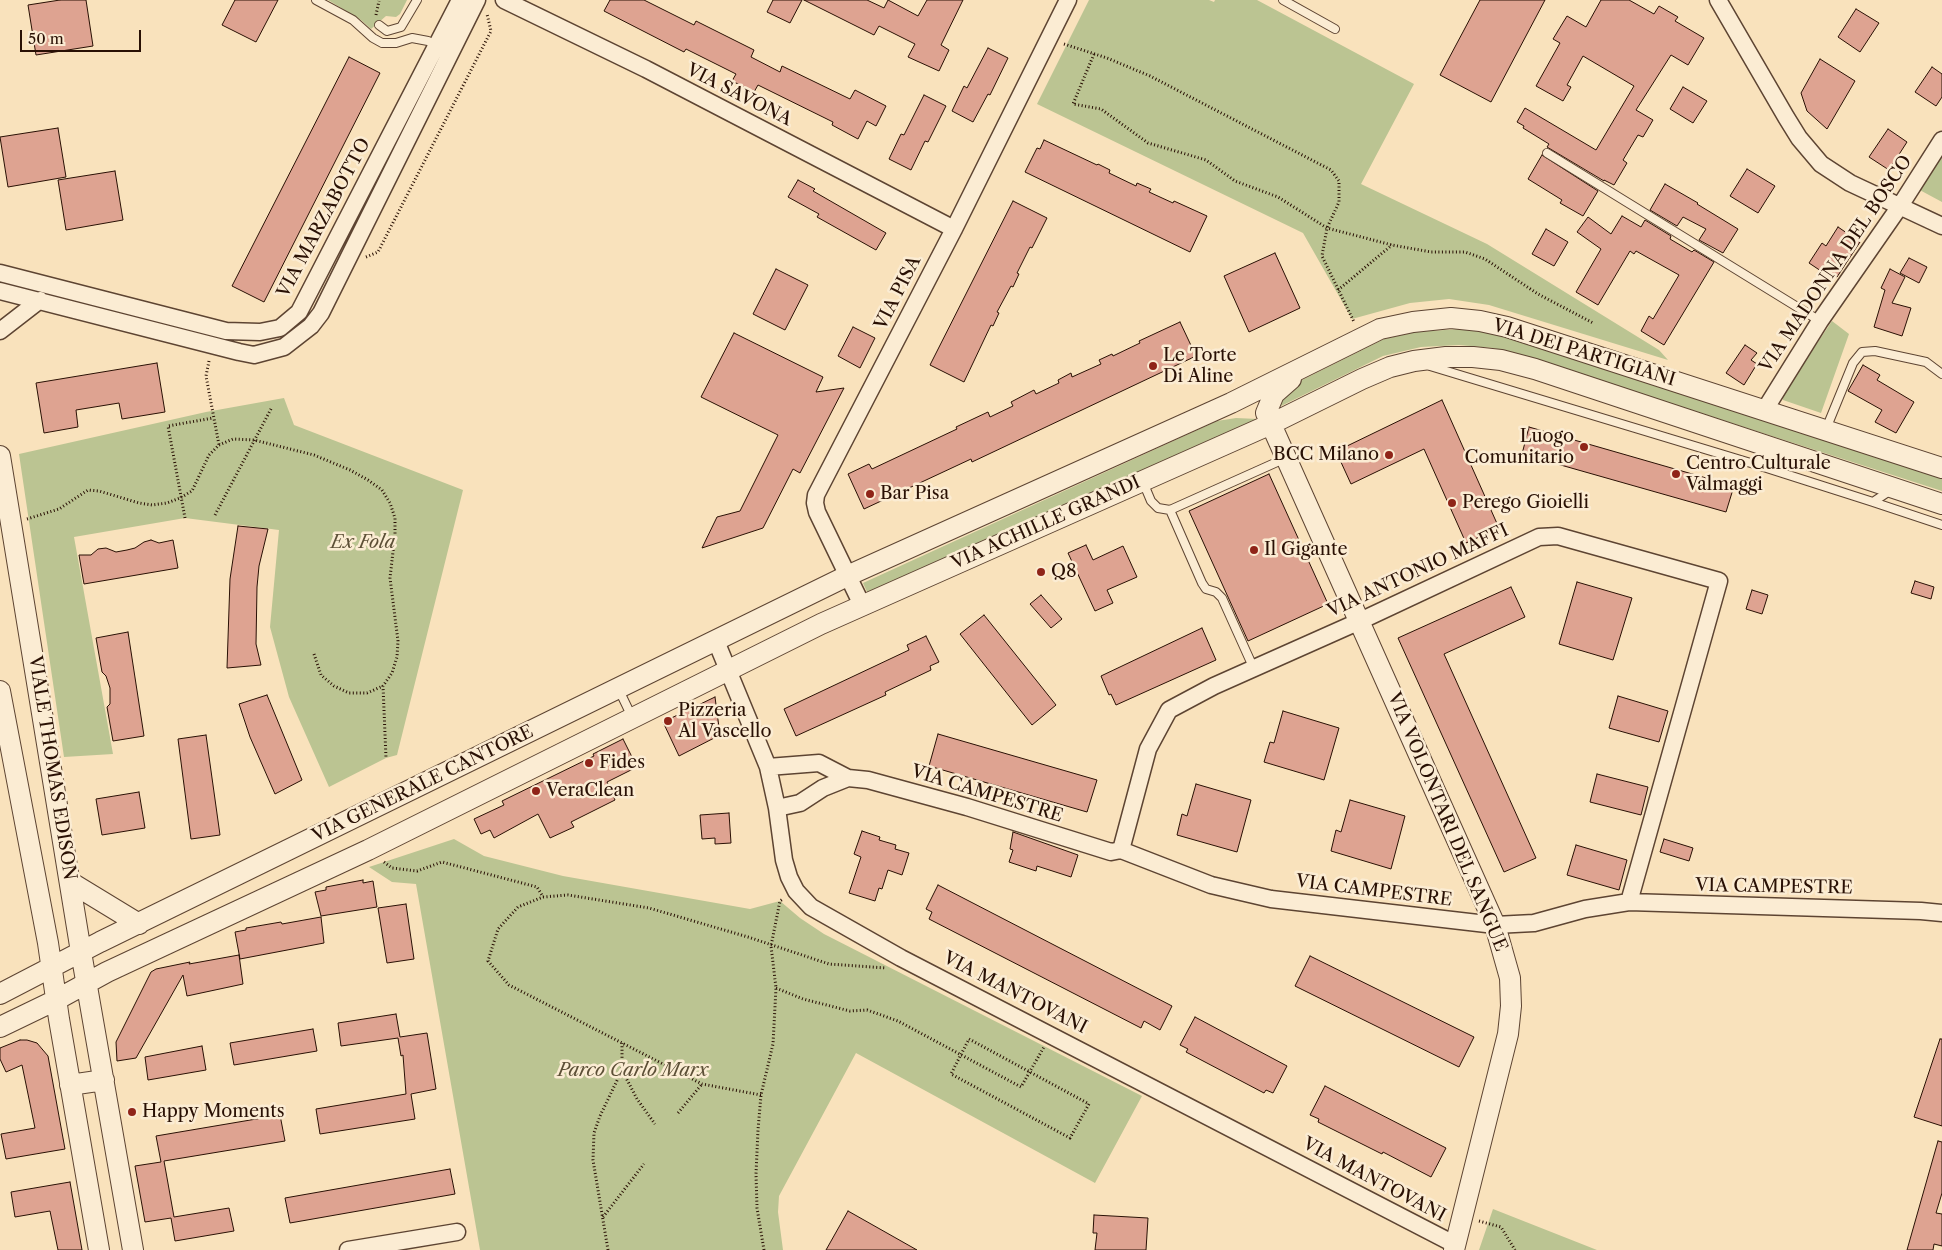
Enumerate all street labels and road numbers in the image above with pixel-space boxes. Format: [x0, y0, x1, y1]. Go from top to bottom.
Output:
street label: VIA SAVONA [683, 59, 795, 131]
street label: VIA MARZABOTTO [273, 135, 375, 301]
street label: VIA MADONNA DEL BOSCO [1755, 151, 1917, 377]
street label: VIA PISA [870, 252, 926, 334]
street label: VIA DEI PARTIGIANI [1490, 315, 1678, 391]
street label: VIA ACHILLE GRANDI [948, 472, 1144, 574]
street label: VIA ANTONIO MAFFI [1324, 520, 1512, 622]
street label: VIALE THOMAS EDISON [24, 654, 80, 882]
street label: VIA VOLONTARI DEL SANGUE [1382, 689, 1512, 955]
street label: VIA GENERALE CANTORE [309, 721, 537, 847]
street label: VIA CAMPESTRE [909, 761, 1065, 827]
street label: VIA CAMPESTRE [1295, 871, 1453, 911]
street label: VIA CAMPESTRE [1695, 875, 1853, 899]
street label: VIA MANTOVANI [939, 947, 1091, 1039]
street label: VIA MANTOVANI [1299, 1133, 1449, 1227]

